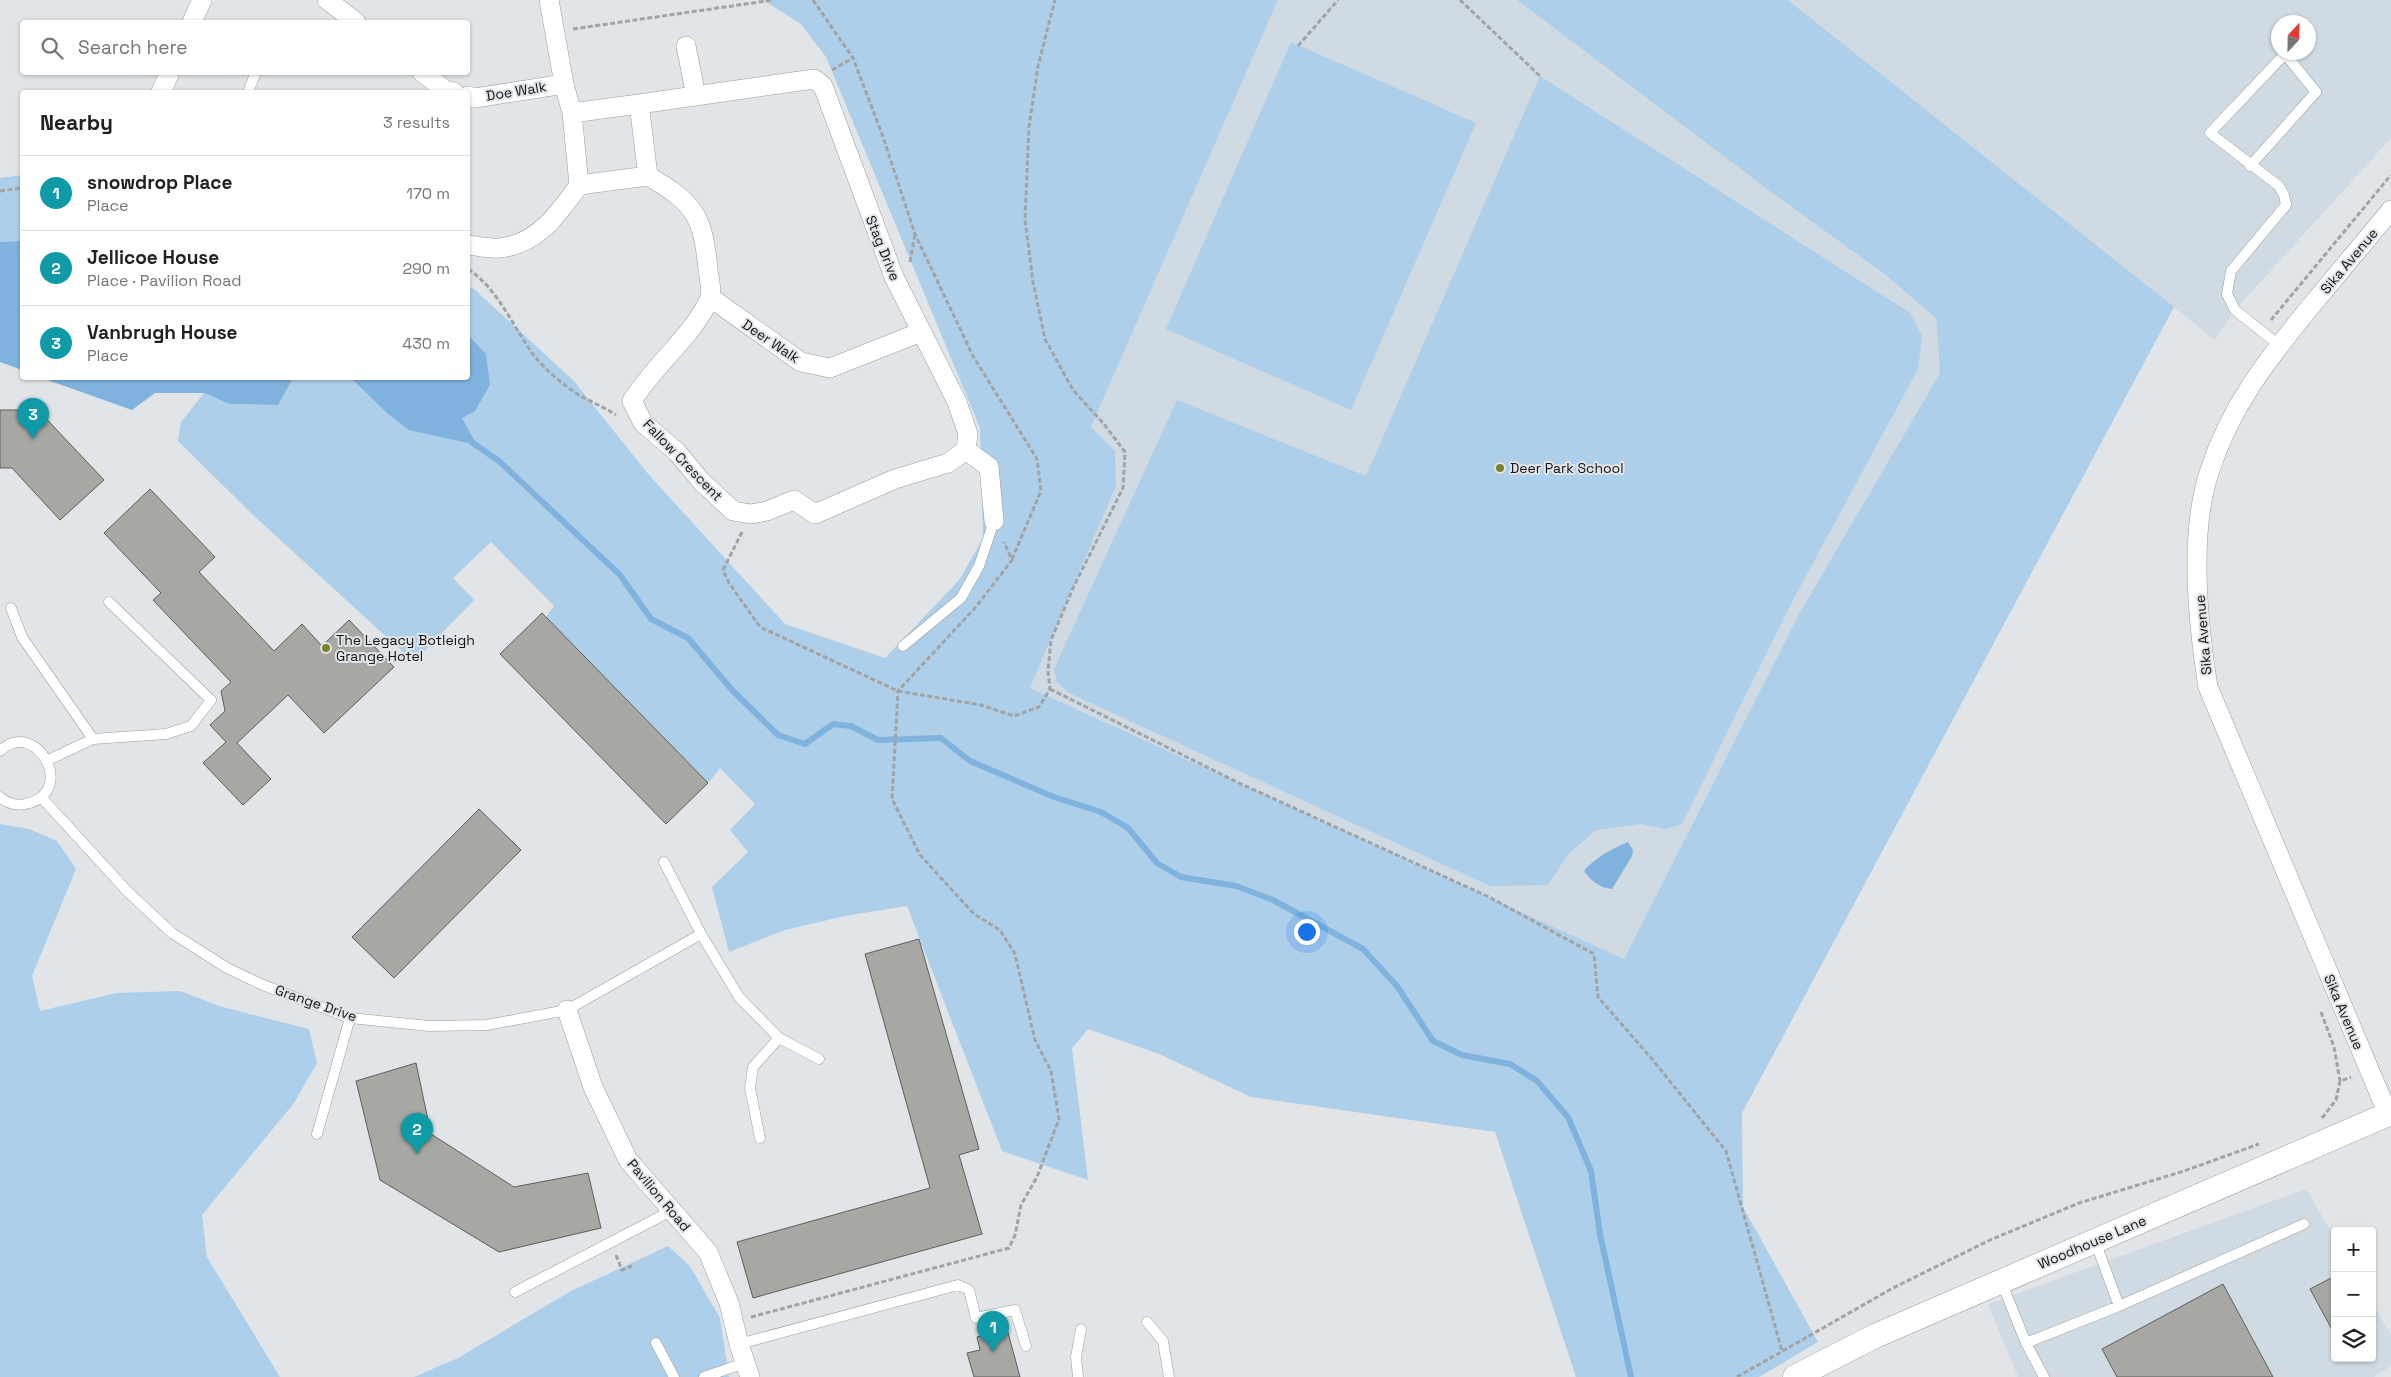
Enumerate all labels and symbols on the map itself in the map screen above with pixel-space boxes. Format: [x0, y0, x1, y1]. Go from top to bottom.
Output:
north arrow [2271, 15, 2316, 60]
street label: Doe Walk [485, 77, 548, 105]
street label: Stag Drive [862, 213, 904, 283]
street label: Sika Avenue [2316, 224, 2382, 298]
street label: Deer Walk [739, 315, 804, 367]
pin: 3 [17, 398, 49, 439]
street label: Fallow Crescent [639, 415, 727, 505]
place label: Deer Park School [1510, 459, 1624, 477]
marker: Deer Park School [1494, 462, 1506, 474]
street label: Sika Avenue [2191, 594, 2215, 676]
place label: The Legacy Botleigh Grange Hotel [336, 631, 475, 665]
marker: The Legacy Botleigh Grange Hotel [320, 642, 332, 654]
your location [1294, 919, 1320, 945]
street label: Sika Avenue [2320, 972, 2368, 1052]
street label: Grange Drive [273, 981, 359, 1025]
pin: 2 [401, 1113, 433, 1154]
street label: Pavilion Road [624, 1155, 694, 1235]
street label: Woodhouse Lane [2035, 1211, 2149, 1273]
pin: 1 [977, 1311, 1009, 1352]

